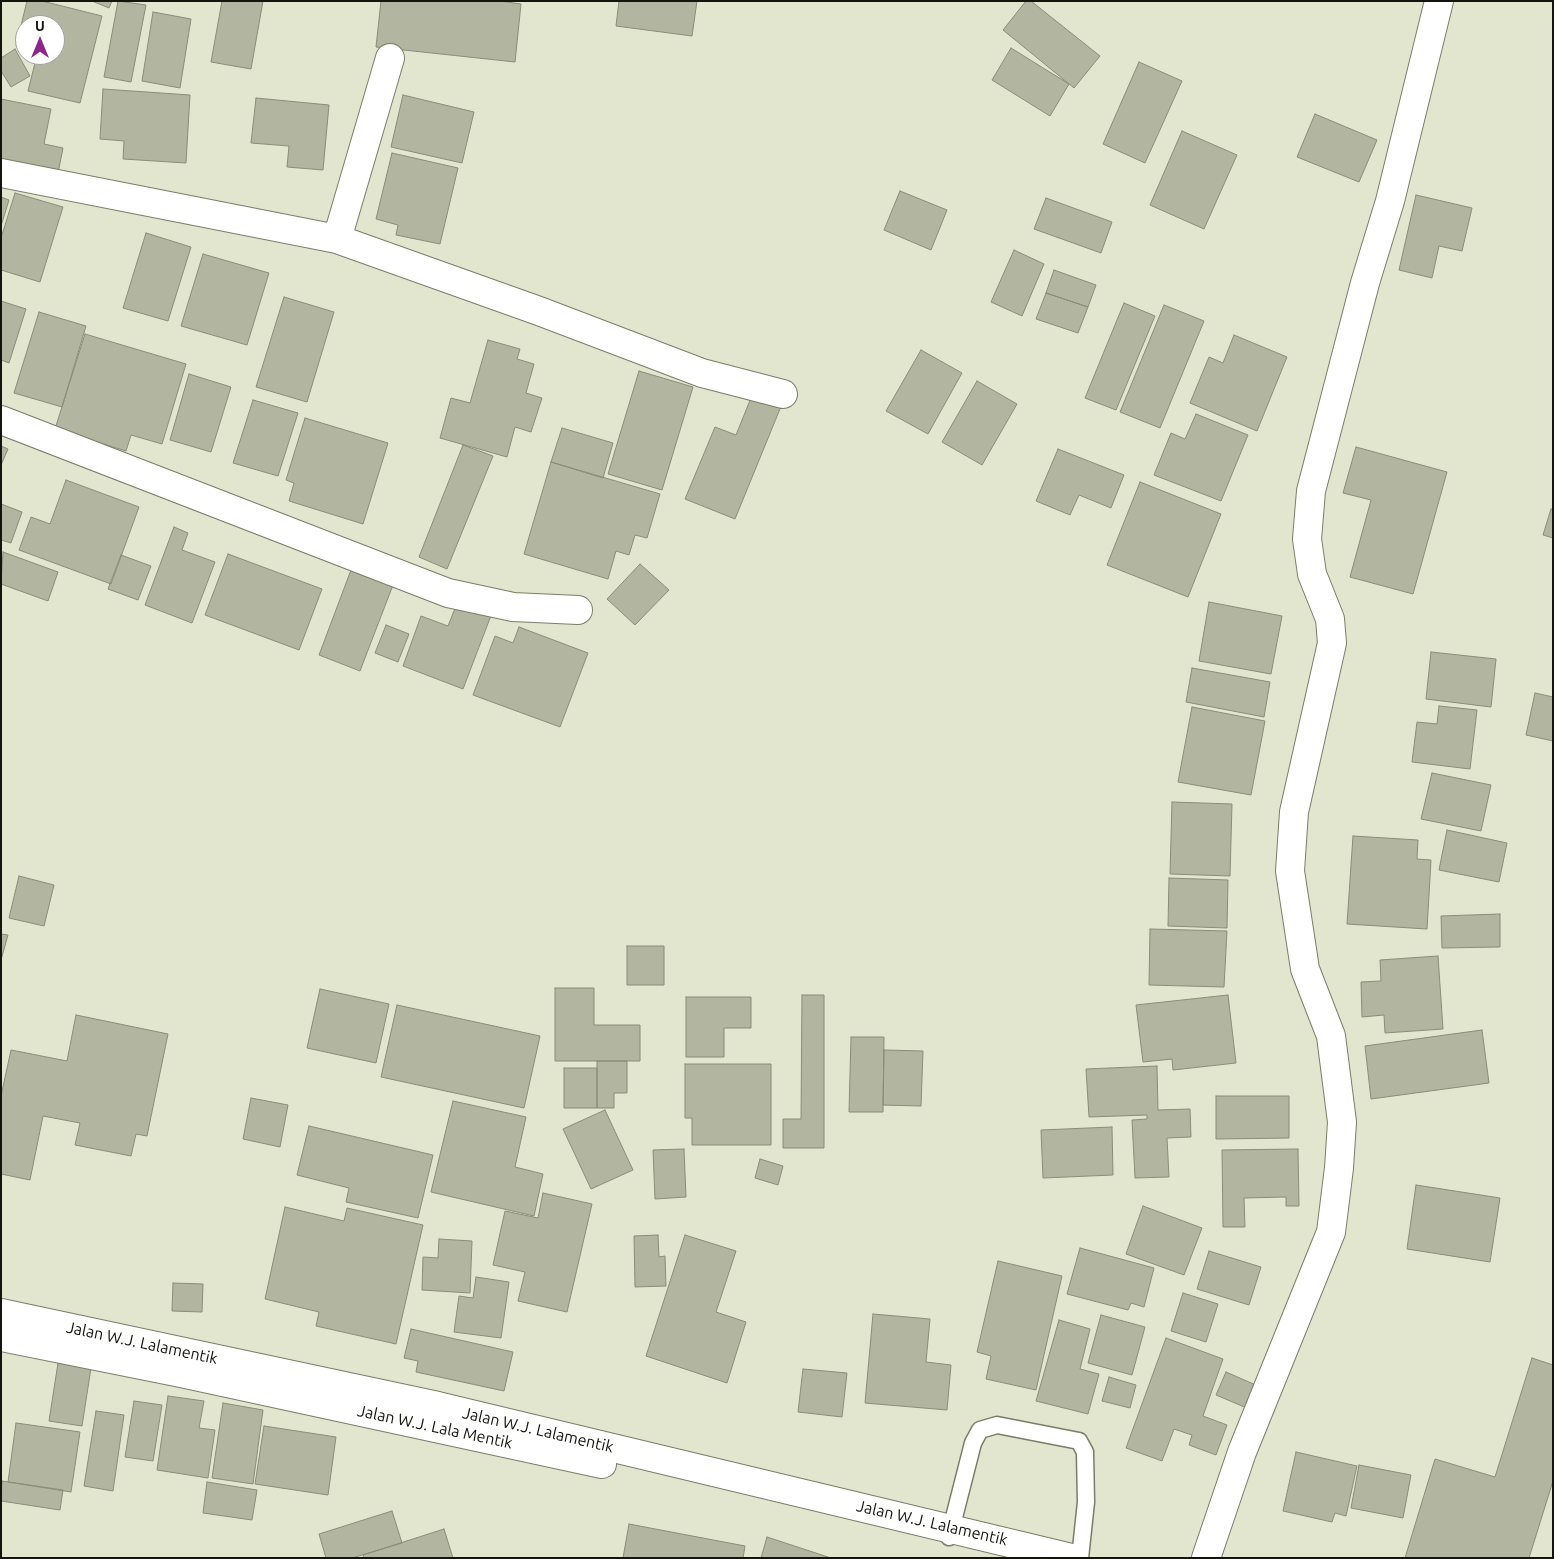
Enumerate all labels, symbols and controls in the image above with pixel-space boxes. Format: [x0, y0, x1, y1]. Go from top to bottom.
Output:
north arrow [15, 15, 65, 65]
text: U [35, 18, 45, 34]
street label: Jalan W.J. Lalamentik [64, 1318, 220, 1368]
street label: Jalan W.J. Lala Mentik [356, 1401, 514, 1453]
street label: Jalan W.J. Lalamentik [461, 1403, 615, 1457]
street label: Jalan W.J. Lalamentik [855, 1496, 1009, 1550]

